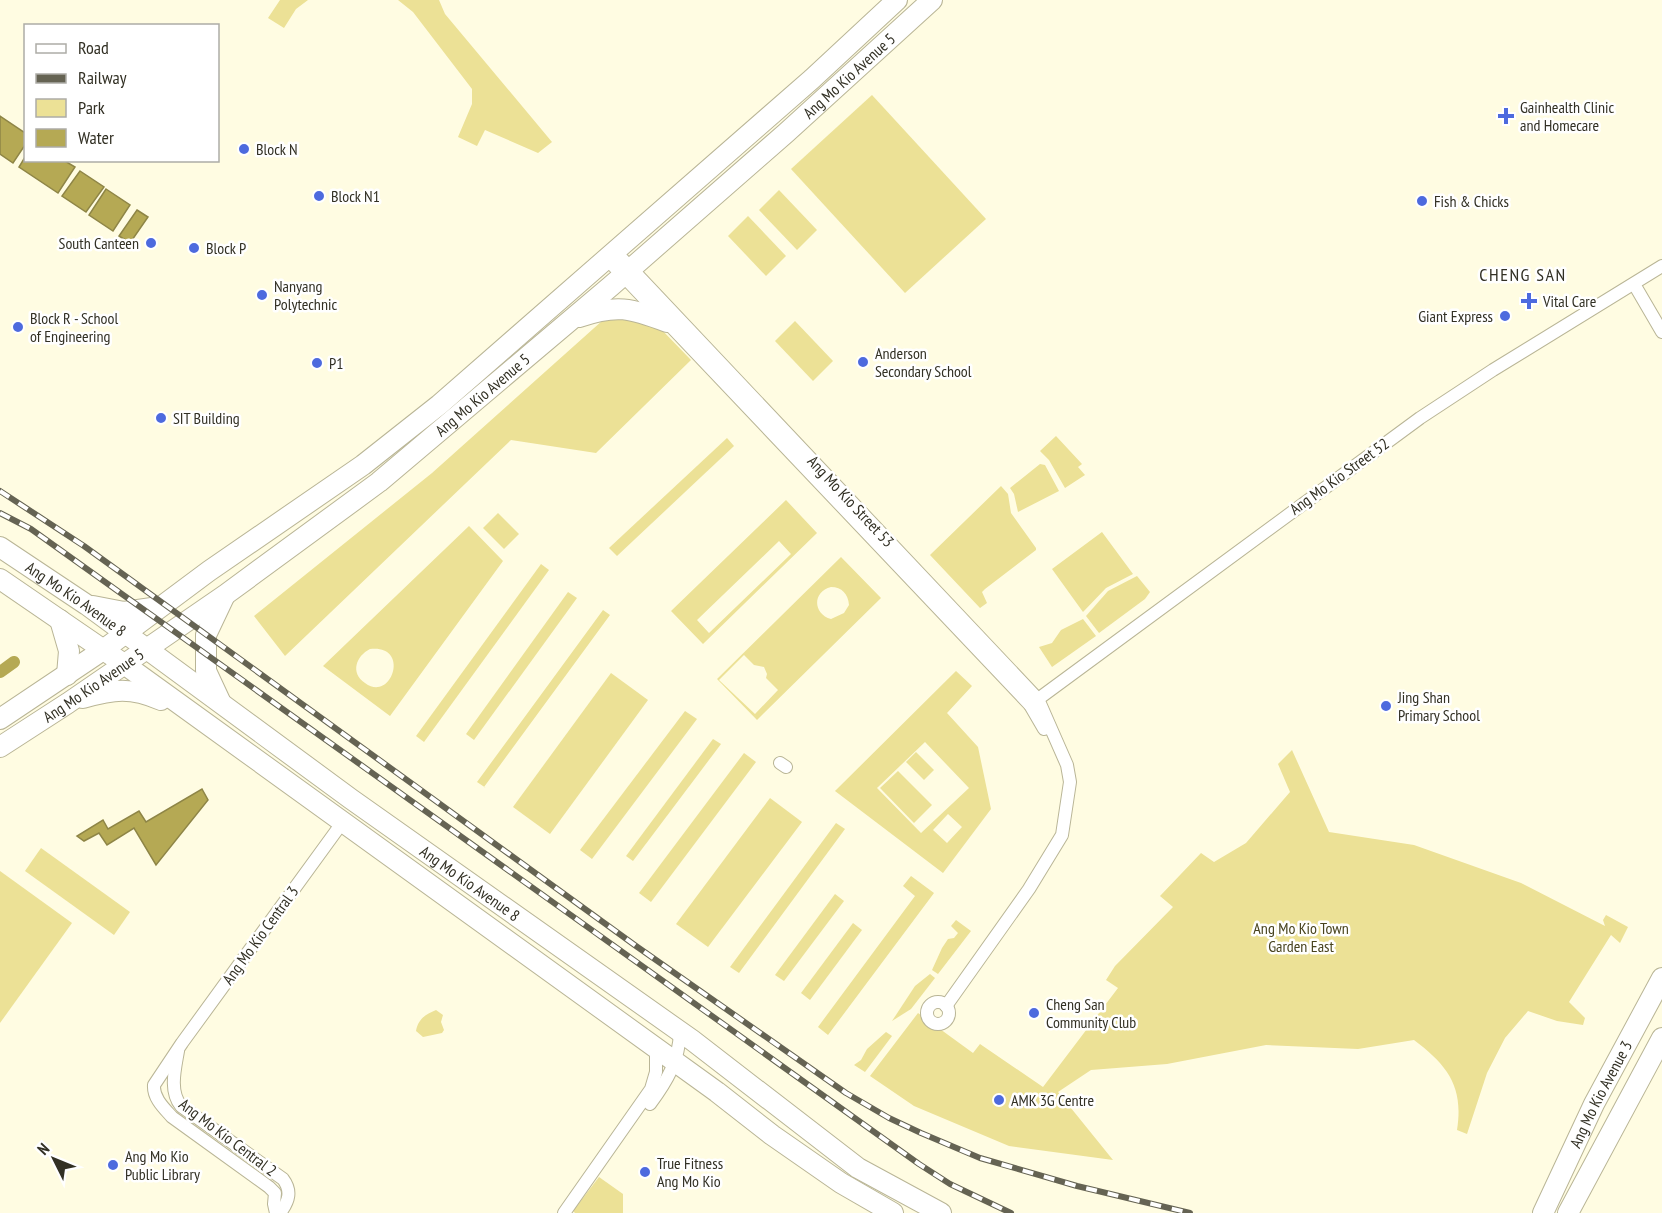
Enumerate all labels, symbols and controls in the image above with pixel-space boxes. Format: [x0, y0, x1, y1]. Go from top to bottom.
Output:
legend [24, 24, 219, 162]
street label: Ang Mo Kio Avenue 5 [799, 29, 899, 123]
text: Road [78, 36, 109, 59]
text: Railway [78, 66, 127, 89]
text: Park [78, 96, 105, 119]
place label: Gainhealth Clinic and Homecare [1520, 97, 1614, 135]
marker: Gainhealth Clinic and Homecare [1497, 107, 1515, 125]
text: Water [78, 126, 114, 149]
place label: Block N [256, 139, 298, 159]
marker: Block N [237, 142, 251, 156]
place label: Block N1 [331, 186, 380, 206]
marker: Block N1 [312, 189, 326, 203]
place label: Fish & Chicks [1434, 191, 1509, 211]
marker: Fish & Chicks [1415, 194, 1429, 208]
place label: South Canteen [59, 233, 139, 253]
marker: South Canteen [144, 236, 158, 250]
place label: Block P [206, 238, 246, 258]
marker: Block P [187, 241, 201, 255]
district label: CHENG SAN [1479, 263, 1567, 286]
place label: Nanyang Polytechnic [274, 276, 337, 314]
marker: Nanyang Polytechnic [255, 288, 269, 302]
place label: Vital Care [1542, 291, 1596, 311]
marker: Vital Care [1520, 292, 1538, 310]
place label: Giant Express [1418, 306, 1493, 326]
place label: Block R - School of Engineering [30, 308, 118, 346]
marker: Giant Express [1498, 309, 1512, 323]
marker: Block R - School of Engineering [11, 320, 25, 334]
place label: Anderson Secondary School [875, 343, 972, 381]
street label: Ang Mo Kio Avenue 5 [431, 349, 534, 440]
place label: P1 [329, 353, 343, 373]
marker: Anderson Secondary School [856, 355, 870, 369]
marker: P1 [310, 356, 324, 370]
place label: SIT Building [173, 408, 240, 428]
marker: SIT Building [154, 411, 168, 425]
street label: Ang Mo Kio Street 52 [1285, 433, 1393, 519]
street label: Ang Mo Kio Street 53 [803, 451, 899, 551]
street label: Ang Mo Kio Avenue 8 [22, 557, 130, 641]
street label: Ang Mo Kio Avenue 5 [39, 644, 148, 727]
place label: Jing Shan Primary School [1397, 687, 1480, 725]
marker: Jing Shan Primary School [1379, 699, 1393, 713]
street label: Ang Mo Kio Avenue 8 [416, 841, 524, 925]
street label: Ang Mo Kio Central 3 [218, 882, 302, 988]
park label: Ang Mo Kio Town Garden East [1253, 918, 1349, 956]
place label: Cheng San Community Club [1046, 994, 1136, 1032]
marker: Cheng San Community Club [1027, 1006, 1041, 1020]
street label: Ang Mo Kio Avenue 3 [1565, 1037, 1636, 1151]
place label: AMK 3G Centre [1011, 1090, 1094, 1110]
marker: AMK 3G Centre [992, 1093, 1006, 1107]
street label: Ang Mo Kio Central 2 [175, 1094, 281, 1180]
north arrow [24, 1129, 84, 1189]
text: N [33, 1139, 53, 1159]
place label: Ang Mo Kio Public Library [125, 1146, 200, 1184]
place label: True Fitness Ang Mo Kio [657, 1153, 723, 1191]
marker: Ang Mo Kio Public Library [106, 1158, 120, 1172]
marker: True Fitness Ang Mo Kio [638, 1165, 652, 1179]

